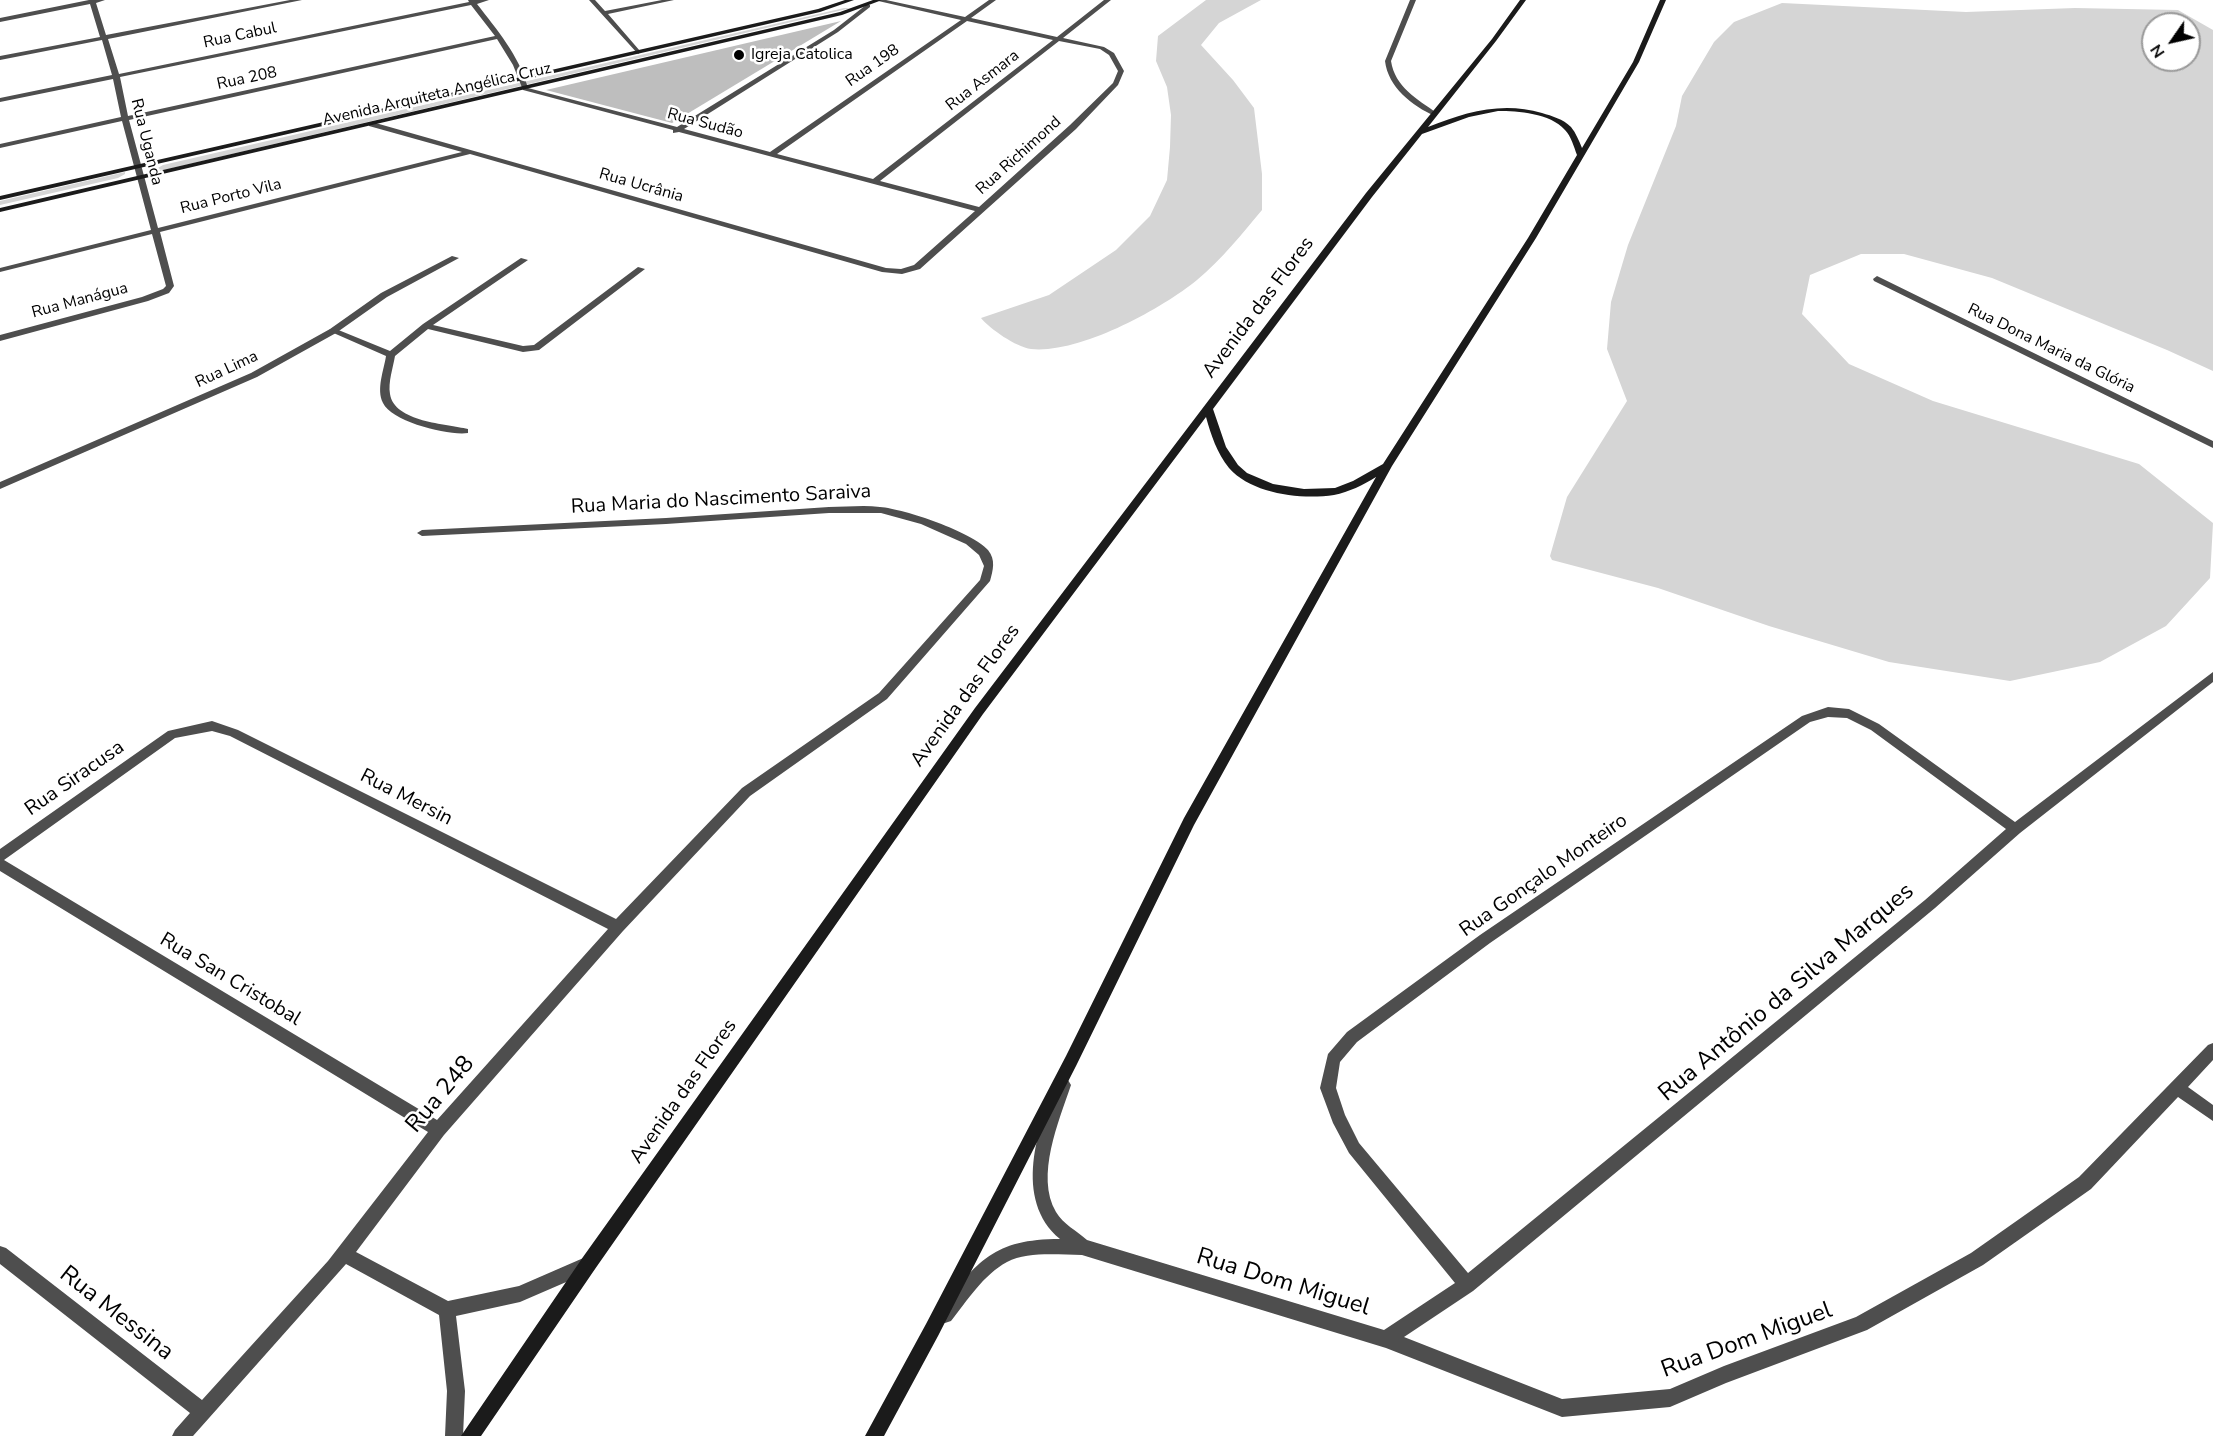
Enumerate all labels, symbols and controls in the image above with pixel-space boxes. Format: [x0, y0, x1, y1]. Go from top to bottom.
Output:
north arrow [2141, 12, 2201, 72]
street label: Rua Cabul [202, 19, 278, 53]
text: N [2145, 40, 2170, 62]
street label: Rua 198 [842, 41, 904, 91]
place label: Igreja Catolica [751, 45, 853, 65]
street label: Rua Asmara [942, 46, 1024, 116]
marker: Igreja Catolica [732, 48, 746, 62]
street label: Avenida Arquiteta Angélica Cruz [321, 59, 553, 131]
street label: Rua 208 [215, 63, 279, 95]
street label: Rua Uganda [126, 97, 166, 187]
street label: Rua Sudão [665, 105, 745, 143]
street label: Rua Richimond [972, 113, 1066, 199]
street label: Rua Ucrânia [597, 165, 685, 207]
street label: Rua Porto Vila [178, 175, 284, 219]
street label: Avenida das Flores [1198, 233, 1320, 383]
street label: Rua Manágua [30, 279, 130, 323]
street label: Rua Dona Maria da Glória [1964, 300, 2138, 398]
street label: Rua Lima [193, 347, 261, 393]
street label: Rua Maria do Nascimento Saraiva [570, 480, 872, 520]
street label: Avenida das Flores [906, 620, 1026, 772]
street label: Rua Siracusa [21, 736, 129, 822]
street label: Rua Mersin [356, 764, 456, 832]
street label: Rua Gonçalo Monteiro [1456, 809, 1632, 943]
street label: Rua Antônio da Silva Marques [1654, 878, 1920, 1108]
street label: Rua San Cristobal [155, 928, 305, 1032]
street label: Avenida das Flores [625, 1015, 743, 1169]
street label: Rua 248 [401, 1051, 481, 1139]
street label: Rua Dom Miguel [1193, 1243, 1373, 1323]
street label: Rua Messina [53, 1261, 179, 1367]
street label: Rua Dom Miguel [1658, 1297, 1836, 1385]

